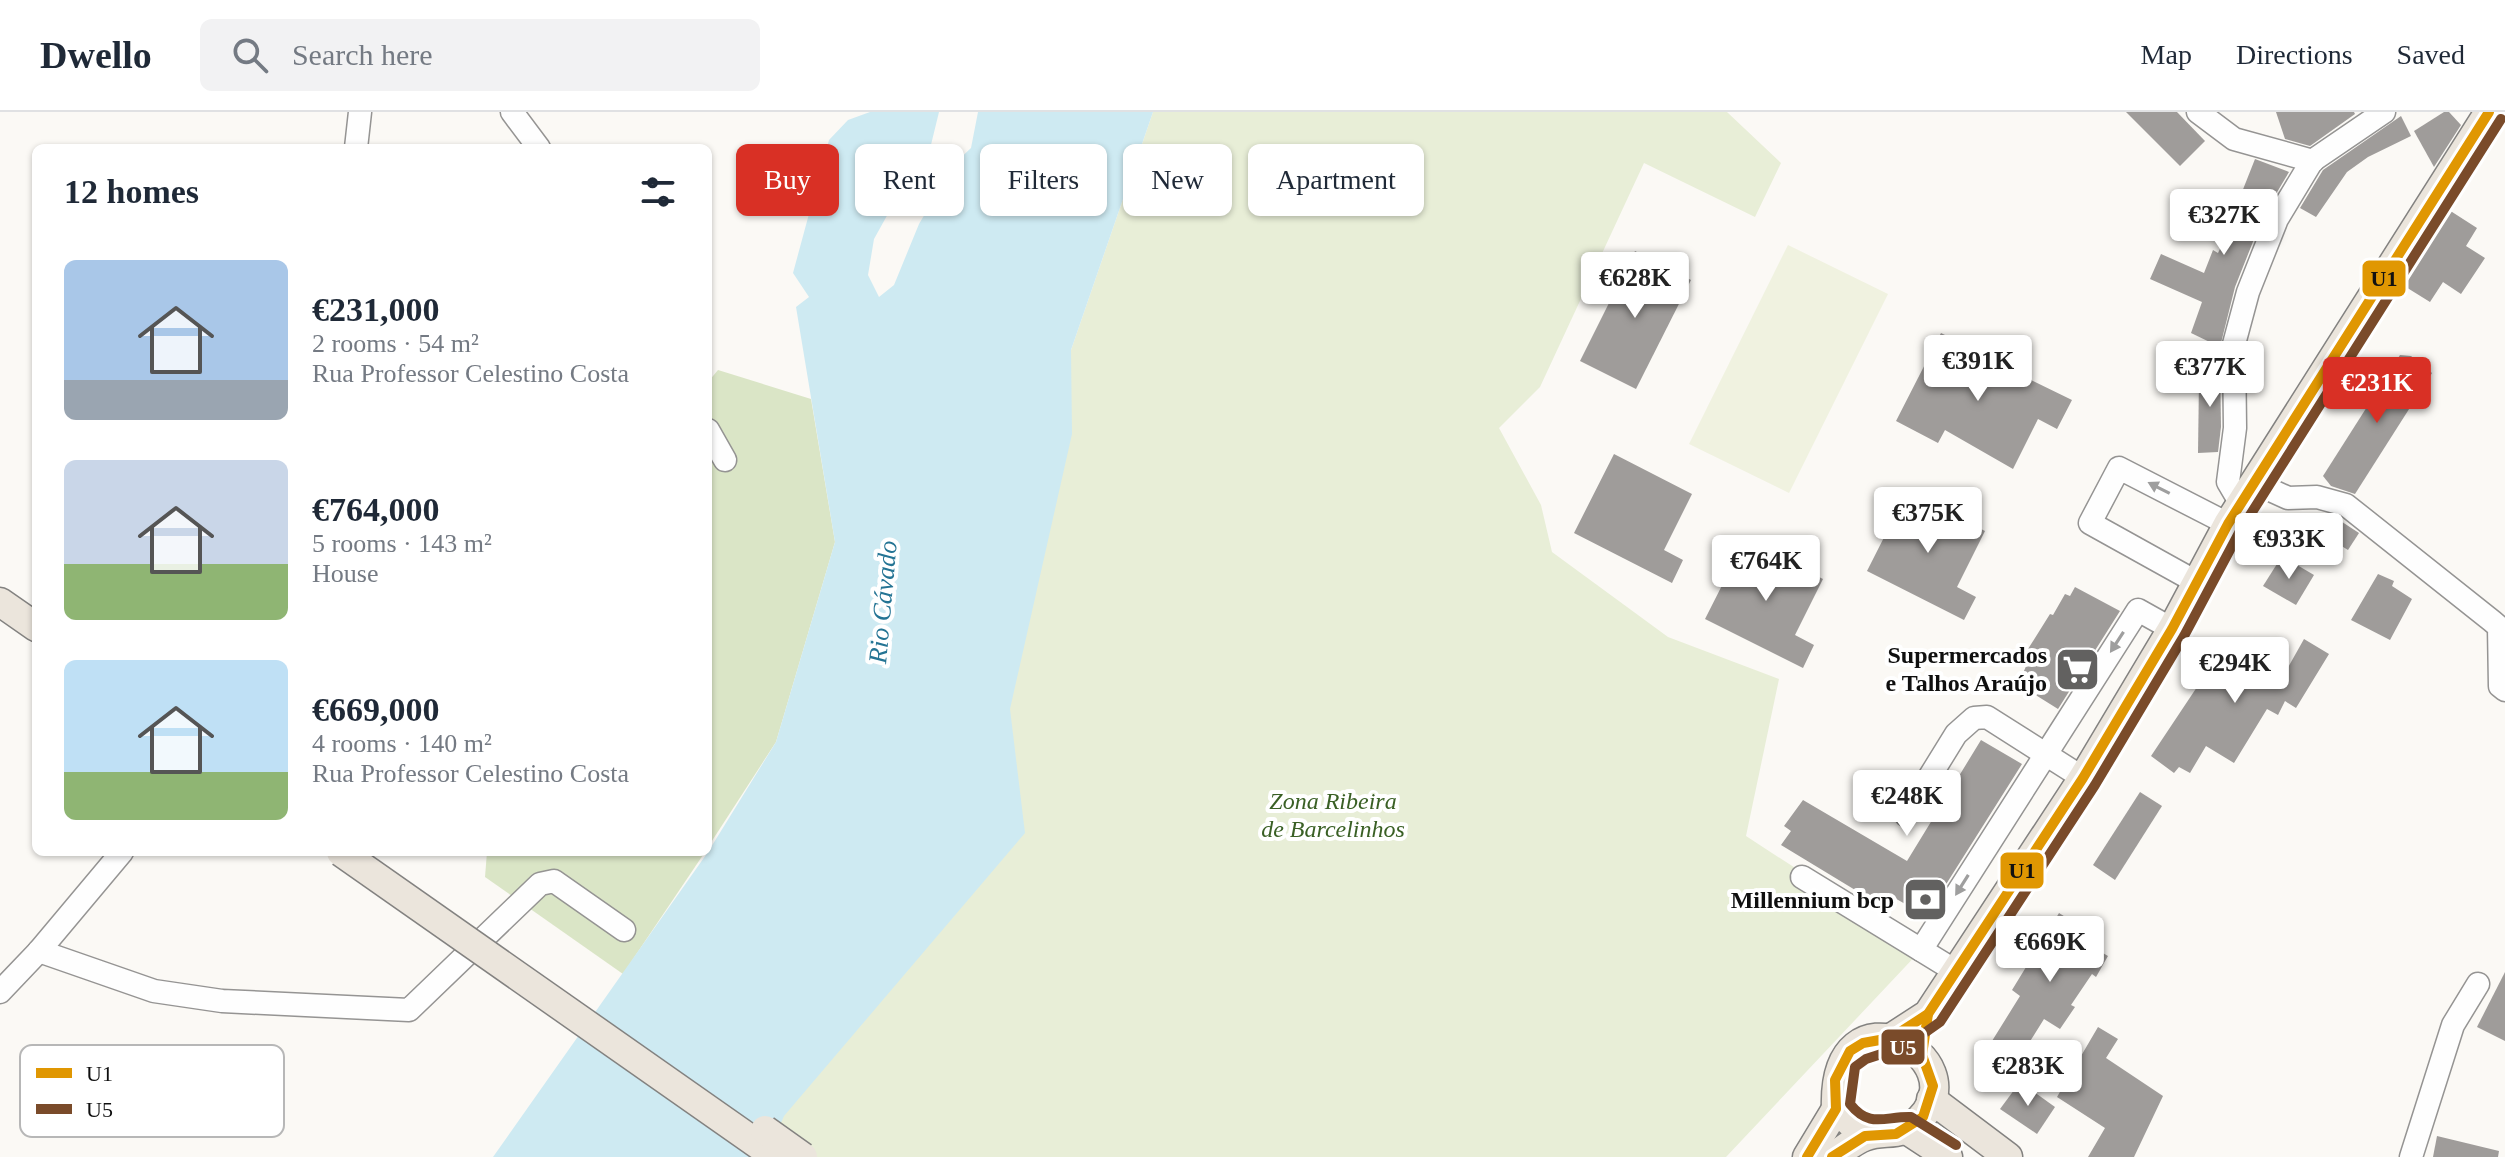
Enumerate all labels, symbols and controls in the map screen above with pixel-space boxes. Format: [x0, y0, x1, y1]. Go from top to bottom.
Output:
search box [200, 19, 760, 91]
icon: search [228, 33, 272, 77]
text: Dwello [40, 34, 152, 76]
text: Search here [292, 38, 433, 71]
text: Map [2141, 39, 2192, 70]
text: Directions [2236, 39, 2353, 70]
text: Saved [2397, 39, 2465, 70]
chip: Buy [736, 144, 839, 216]
chip: Rent [855, 144, 964, 216]
chip: Filters [980, 144, 1107, 216]
chip: New [1123, 144, 1232, 216]
chip: Apartment [1248, 144, 1424, 216]
icon: filters [636, 170, 680, 214]
text: 12 homes [64, 173, 199, 210]
pin: €327K [2168, 189, 2280, 257]
text: €327K [2188, 200, 2260, 229]
pin: €628K [1579, 252, 1691, 320]
line badge: U1 [2361, 259, 2407, 298]
text: €628K [1599, 263, 1671, 292]
text: U1 [2371, 266, 2397, 291]
text: €231,000 [312, 291, 440, 328]
icon: home [128, 292, 224, 388]
text: 2 rooms · 54 m² [312, 329, 479, 358]
pin: €391K [1922, 335, 2034, 403]
pin: €377K [2154, 341, 2266, 409]
text: €391K [1942, 346, 2014, 375]
text: €377K [2174, 352, 2246, 381]
pin: €231K [2321, 357, 2433, 425]
text: Rua Professor Celestino Costa [312, 359, 629, 388]
text: €231K [2341, 368, 2413, 397]
one-way arrow [2148, 482, 2171, 495]
pin: €375K [1872, 487, 1984, 555]
text: €764,000 [312, 491, 440, 528]
icon: home [128, 492, 224, 588]
text: €375K [1892, 498, 1964, 527]
pin: €933K [2233, 513, 2345, 581]
text: €933K [2253, 524, 2325, 553]
text: 5 rooms · 143 m² [312, 529, 492, 558]
pin: €764K [1710, 535, 1822, 603]
water label: Rio Cávado [863, 539, 903, 666]
text: €764K [1730, 546, 1802, 575]
text: House [312, 559, 378, 588]
one-way arrow [2110, 631, 2125, 653]
pin: €294K [2179, 637, 2291, 705]
place label: Supermercados e Talhos Araújo [1886, 642, 2047, 696]
supermarket icon: Supermercados e Talhos Araújo [2054, 645, 2102, 693]
text: €294K [2199, 648, 2271, 677]
text: €669,000 [312, 691, 440, 728]
icon: home [128, 692, 224, 788]
text: 4 rooms · 140 m² [312, 729, 492, 758]
text: Rua Professor Celestino Costa [312, 759, 629, 788]
pin: €248K [1851, 770, 1963, 838]
text: €248K [1871, 781, 1943, 810]
park label: Zona Ribeira de Barcelinhos [1261, 788, 1405, 842]
line badge: U1 [1999, 851, 2045, 890]
text: U1 [2009, 858, 2035, 883]
one-way arrow [1956, 874, 1970, 896]
bank icon: Millennium bcp [1901, 876, 1949, 924]
place label: Millennium bcp [1731, 887, 1894, 913]
pin: €669K [1994, 916, 2106, 984]
text: €669K [2014, 927, 2086, 956]
line badge: U5 [1880, 1028, 1926, 1066]
text: U5 [1890, 1035, 1916, 1060]
pin: €283K [1972, 1040, 2084, 1108]
legend [20, 1045, 284, 1137]
text: €283K [1992, 1051, 2064, 1080]
text: U1 [86, 1061, 113, 1086]
text: U5 [86, 1097, 113, 1122]

